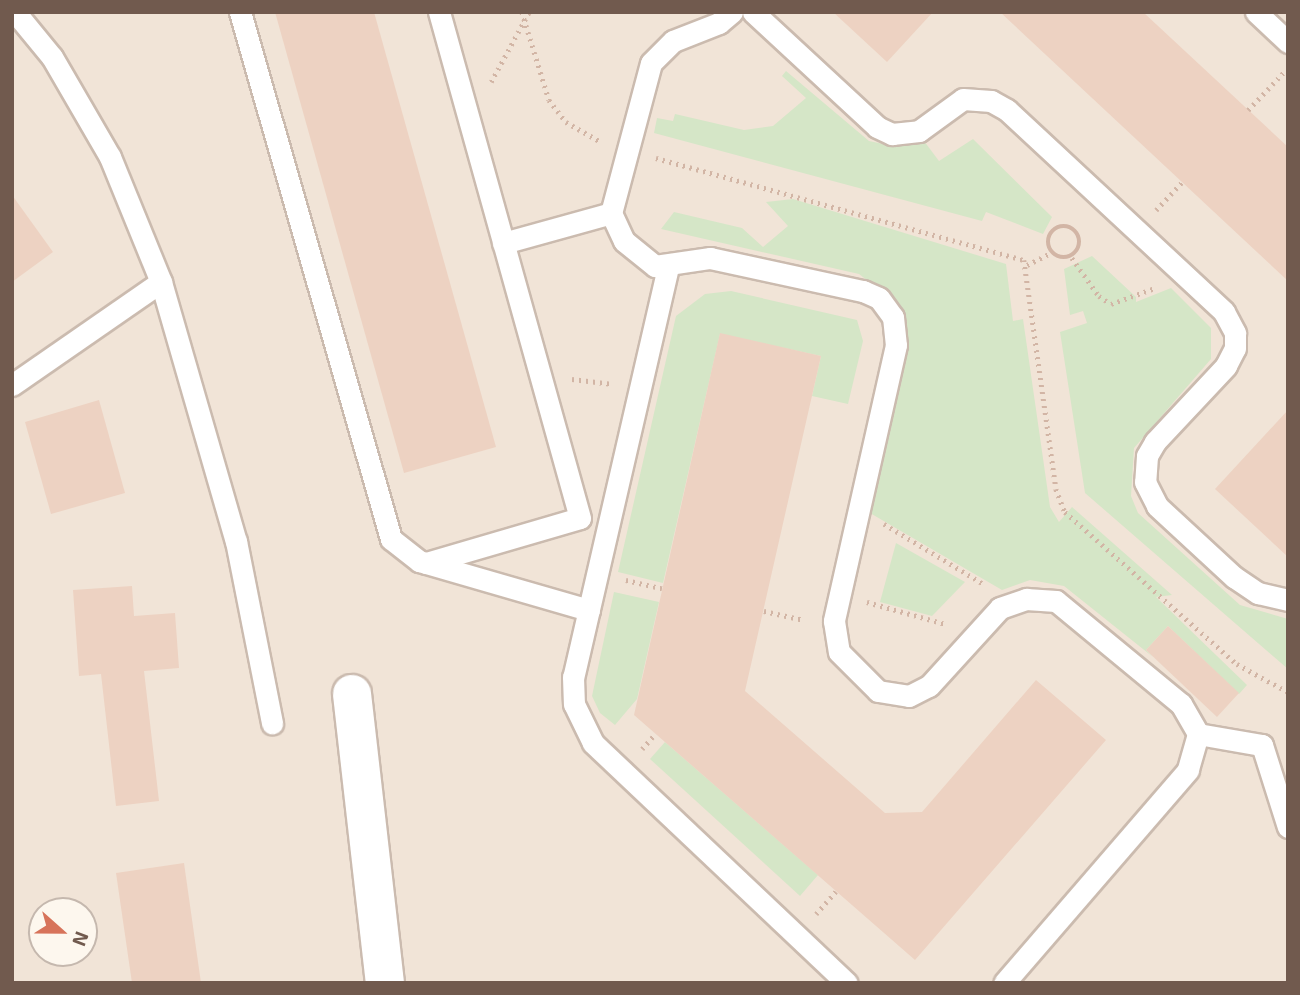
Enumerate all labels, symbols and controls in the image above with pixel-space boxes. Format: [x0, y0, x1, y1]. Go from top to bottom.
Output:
north arrow [28, 897, 98, 967]
text: N [68, 928, 94, 950]

